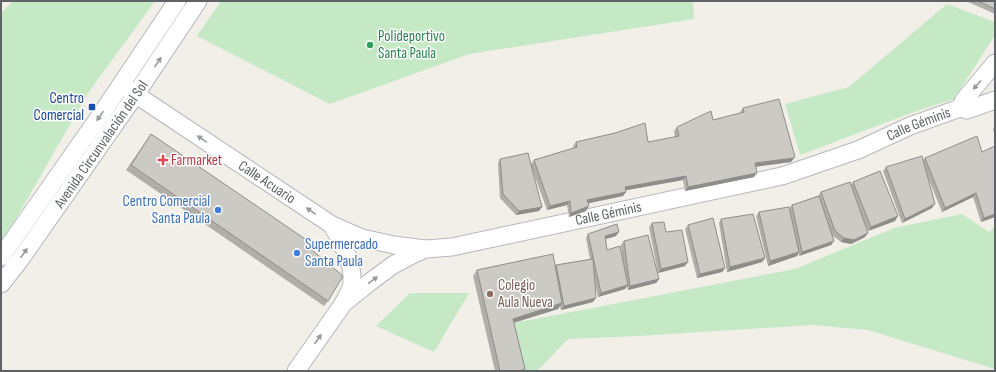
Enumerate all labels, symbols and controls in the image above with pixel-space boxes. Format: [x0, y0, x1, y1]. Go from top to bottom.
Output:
place label: Polideportivo Santa Paula [378, 27, 445, 63]
marker: Polideportivo Santa Paula [365, 40, 375, 50]
one-way arrow [154, 56, 161, 68]
street label: Avenida Circunvalación del Sol [49, 77, 152, 212]
one-way arrow [972, 80, 981, 91]
place label: Centro Comercial [34, 89, 84, 125]
marker: Centro Comercial [87, 102, 97, 112]
street label: Calle Géminis [883, 103, 953, 145]
one-way arrow [96, 111, 104, 121]
one-way arrow [197, 135, 208, 143]
place label: Farmarket [171, 151, 223, 170]
marker: Farmarket [158, 155, 168, 165]
street label: Calle Acuario [235, 156, 299, 208]
place label: Centro Comercial Santa Paula [123, 192, 210, 228]
street label: Calle Géminis [573, 197, 643, 230]
marker: Centro Comercial Santa Paula [213, 205, 223, 215]
one-way arrow [306, 207, 316, 215]
place label: Supermercado Santa Paula [305, 235, 378, 271]
one-way arrow [20, 248, 28, 258]
marker: Supermercado Santa Paula [292, 248, 302, 258]
one-way arrow [368, 275, 379, 284]
place label: Colegio Aula Nueva [497, 276, 553, 312]
marker: Colegio Aula Nueva [485, 289, 495, 299]
one-way arrow [314, 334, 322, 344]

